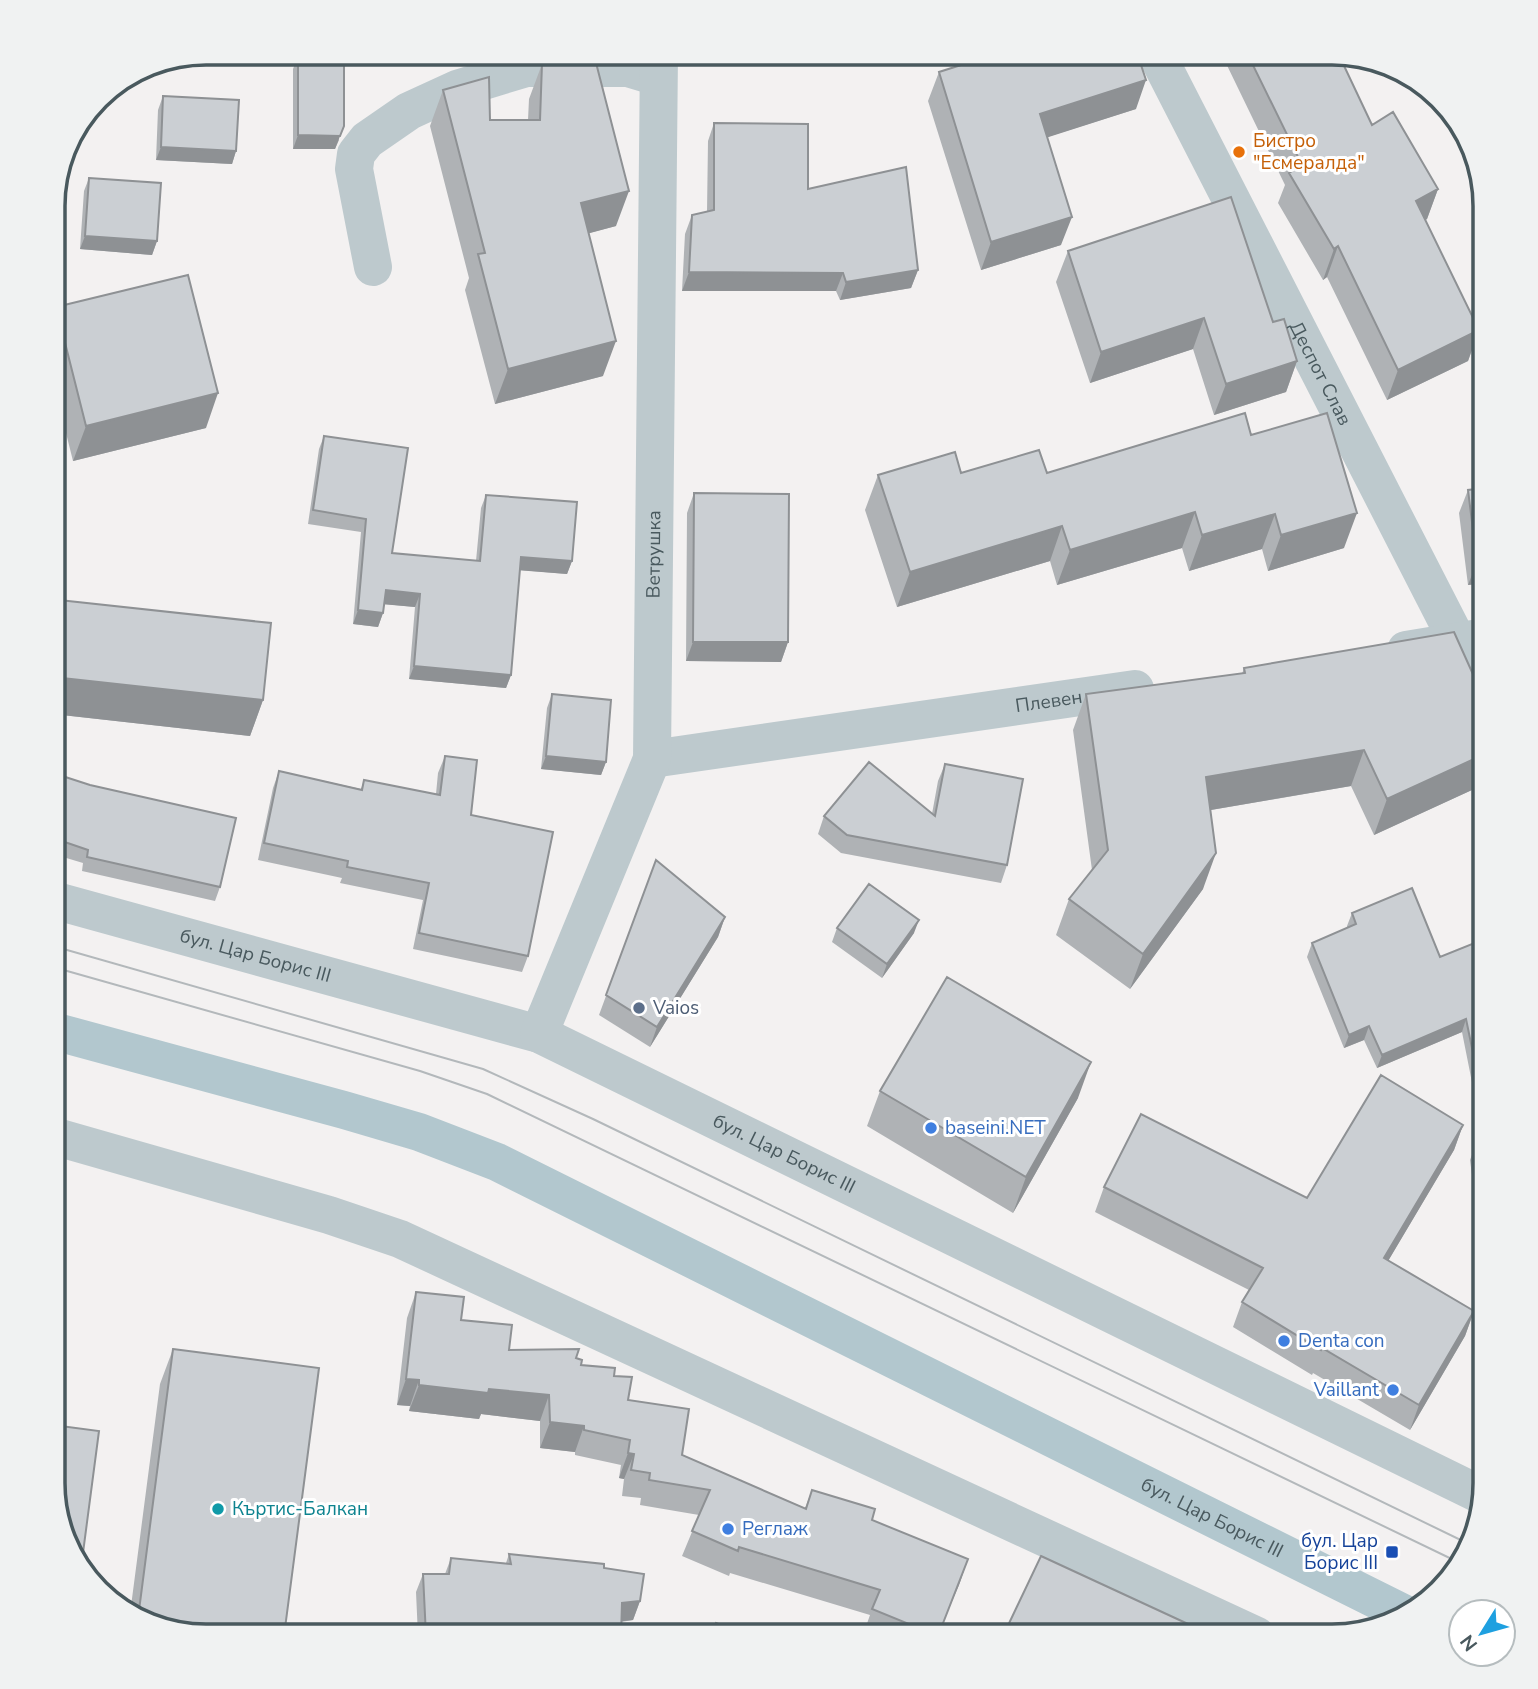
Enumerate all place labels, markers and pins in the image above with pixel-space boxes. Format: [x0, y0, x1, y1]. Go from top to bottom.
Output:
place label: Бистро "Есмералда" [1253, 128, 1365, 176]
marker: Бистро "Есмералда" [1231, 144, 1247, 160]
place label: Vaios [652, 995, 699, 1021]
marker: Vaios [631, 1000, 647, 1016]
place label: baseini.NET [945, 1115, 1046, 1141]
marker: baseini.NET [923, 1120, 939, 1136]
place label: Denta con [1298, 1328, 1385, 1354]
marker: Denta con [1276, 1333, 1292, 1349]
place label: Vaillant [1313, 1377, 1379, 1403]
marker: Vaillant [1385, 1382, 1401, 1398]
place label: Къртис-Балкан [232, 1496, 368, 1522]
marker: Къртис-Балкан [210, 1501, 226, 1517]
place label: Реглаж [742, 1516, 808, 1542]
marker: Реглаж [720, 1521, 736, 1537]
place label: бул. Цар Борис ІІІ [1301, 1528, 1378, 1576]
marker: бул. Цар Борис ІІІ [1384, 1544, 1400, 1560]

